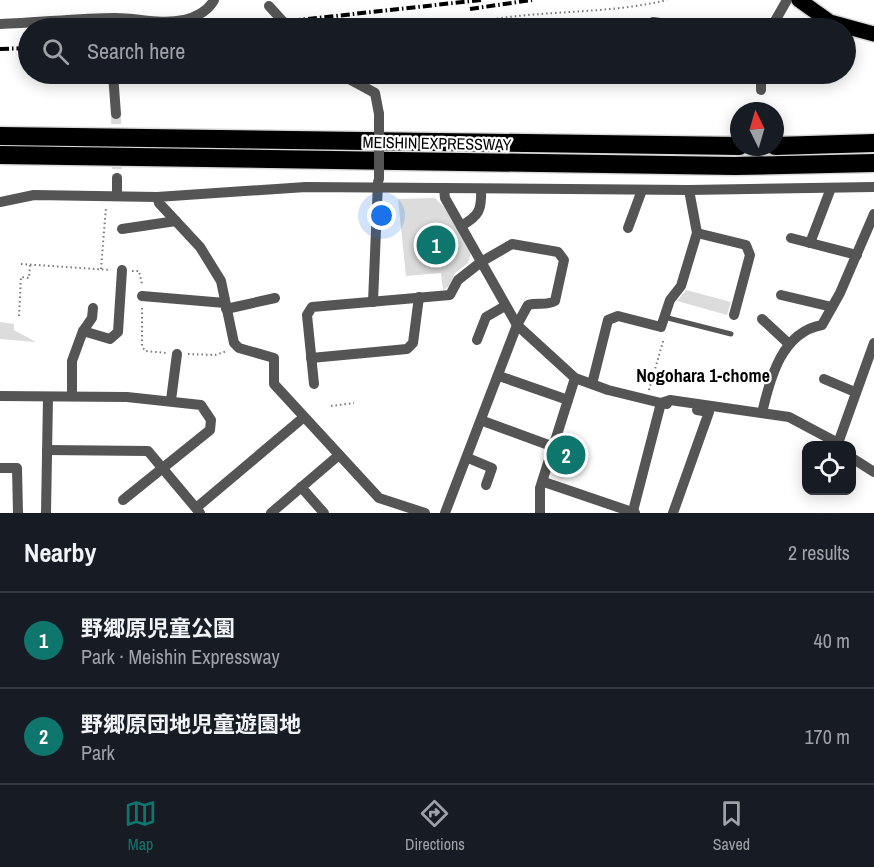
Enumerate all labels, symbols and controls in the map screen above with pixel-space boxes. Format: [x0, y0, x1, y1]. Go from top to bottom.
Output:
search box [18, 18, 856, 84]
icon: search [39, 35, 72, 68]
text: Search here [87, 36, 185, 66]
north arrow [730, 102, 784, 156]
street label: MEISHIN EXPRESSWAY [362, 131, 512, 155]
your location [367, 201, 396, 230]
pin: 1 [416, 222, 456, 268]
district label: Nogohara 1-chome [636, 363, 770, 388]
pin: 2 [546, 432, 586, 478]
map controls [802, 441, 856, 495]
button: locate [802, 441, 856, 495]
text: Nearby [24, 535, 96, 570]
text: 2 results [788, 539, 850, 566]
text: 野郷原児童公園 [81, 613, 235, 643]
text: 1 [39, 627, 48, 654]
text: 40 m [814, 627, 850, 654]
text: Park · Meishin Expressway [81, 643, 280, 670]
text: 野郷原団地児童遊園地 [81, 709, 301, 739]
text: 2 [39, 723, 48, 750]
text: 170 m [804, 723, 850, 750]
text: Park [81, 739, 115, 766]
tab: Map [124, 797, 157, 855]
tab: Directions [405, 797, 465, 855]
tab: Saved [713, 797, 750, 855]

